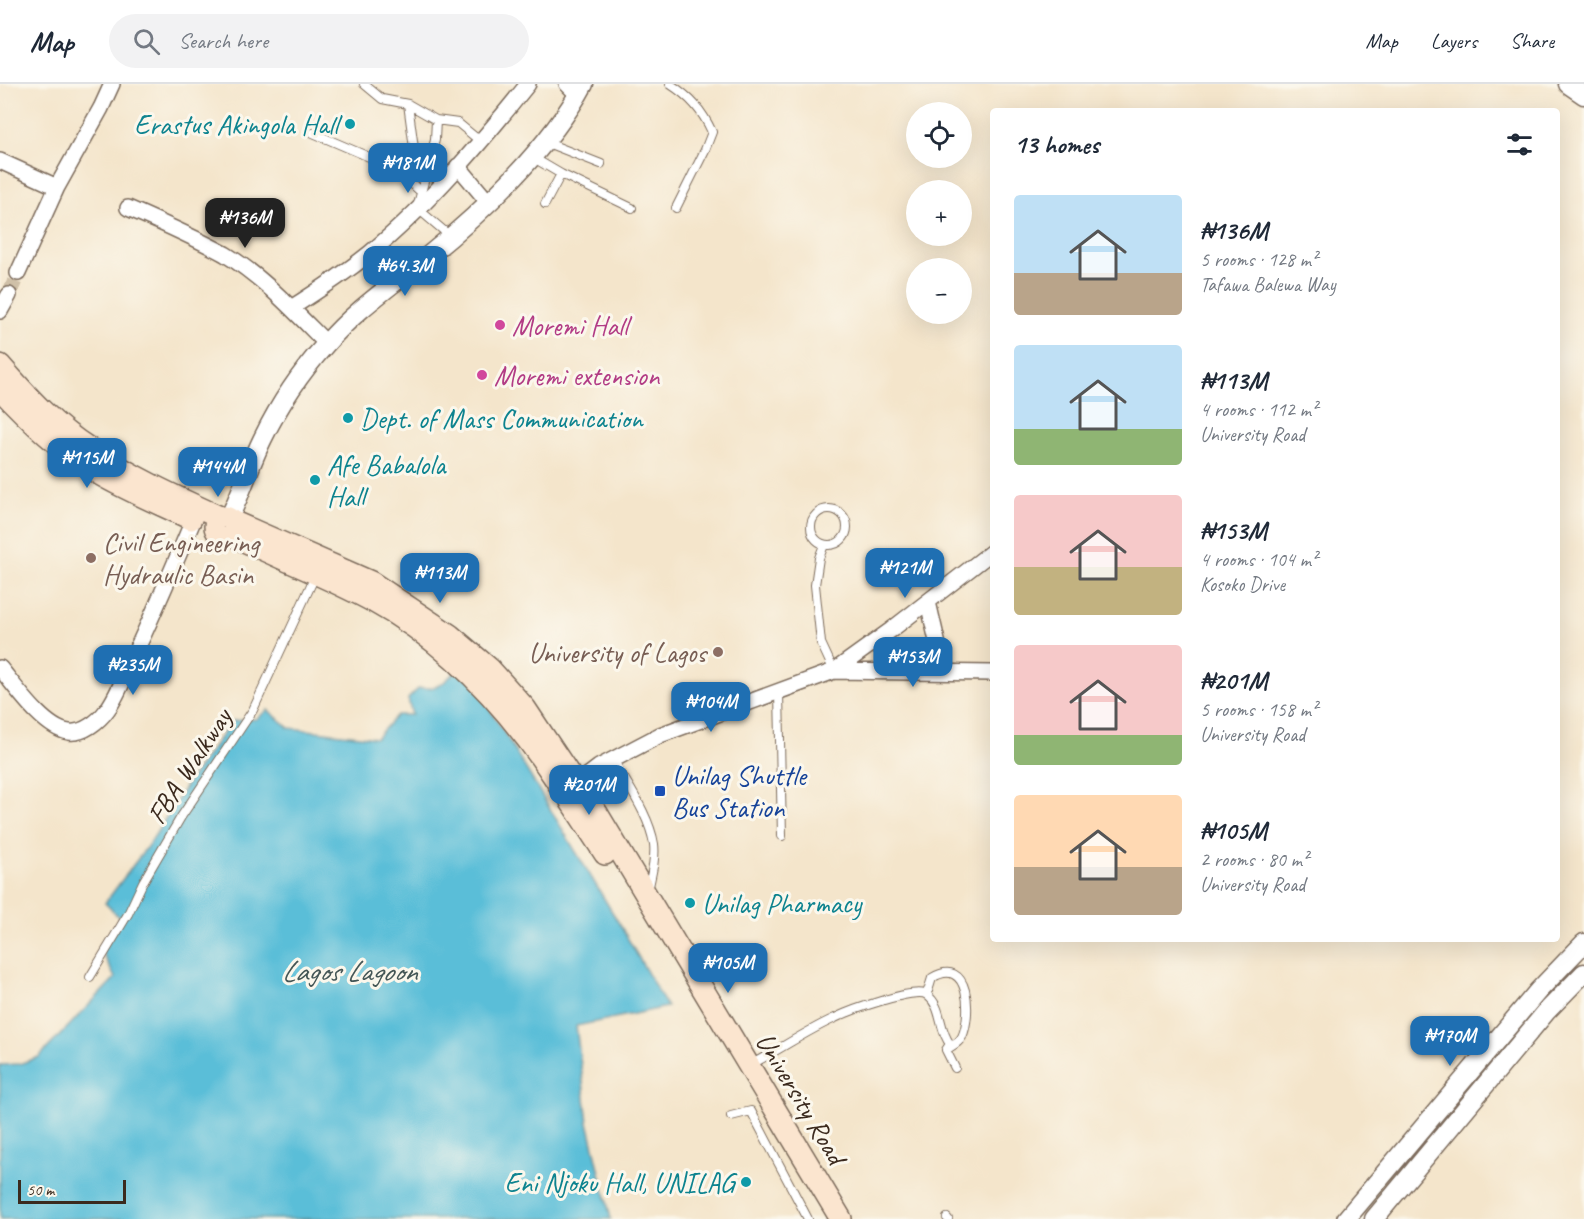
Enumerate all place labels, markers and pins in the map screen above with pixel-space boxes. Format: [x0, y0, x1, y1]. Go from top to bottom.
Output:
place label: Erastus Akingola Hall [134, 107, 343, 142]
marker: Erastus Akingola Hall [343, 117, 357, 131]
pin: ₦181M [366, 143, 450, 194]
pin: ₦136M [203, 198, 287, 249]
pin: ₦64.3M [356, 246, 454, 297]
place label: Moremi Hall [512, 308, 633, 343]
marker: Moremi Hall [493, 318, 507, 332]
place label: Moremi extension [494, 358, 661, 393]
marker: Moremi extension [475, 368, 489, 382]
place label: Dept. of Mass Communication [360, 401, 644, 436]
marker: Dept. of Mass Communication [341, 411, 355, 425]
pin: ₦115M [45, 438, 129, 489]
pin: ₦144M [176, 447, 260, 498]
place label: Afe Babalola Hall [327, 447, 447, 514]
marker: Afe Babalola Hall [308, 473, 322, 487]
place label: Civil Engineering Hydraulic Basin [103, 525, 261, 592]
pin: ₦121M [863, 548, 947, 599]
marker: Civil Engineering Hydraulic Basin [84, 551, 98, 565]
pin: ₦113M [398, 553, 482, 604]
place label: University of Lagos [529, 635, 708, 670]
pin: ₦153M [871, 637, 955, 688]
pin: ₦235M [91, 645, 175, 696]
marker: University of Lagos [711, 645, 725, 659]
pin: ₦104M [669, 682, 753, 733]
place label: Unilag Shuttle Bus Station [672, 758, 808, 825]
pin: ₦201M [547, 765, 631, 816]
marker: Unilag Shuttle Bus Station [653, 784, 667, 798]
place label: Unilag Pharmacy [702, 886, 864, 921]
marker: Unilag Pharmacy [683, 896, 697, 910]
pin: ₦105M [686, 943, 770, 994]
pin: ₦170M [1408, 1016, 1492, 1067]
place label: Eni Njoku Hall, UNILAG [505, 1165, 738, 1200]
marker: Eni Njoku Hall, UNILAG [739, 1175, 753, 1189]

